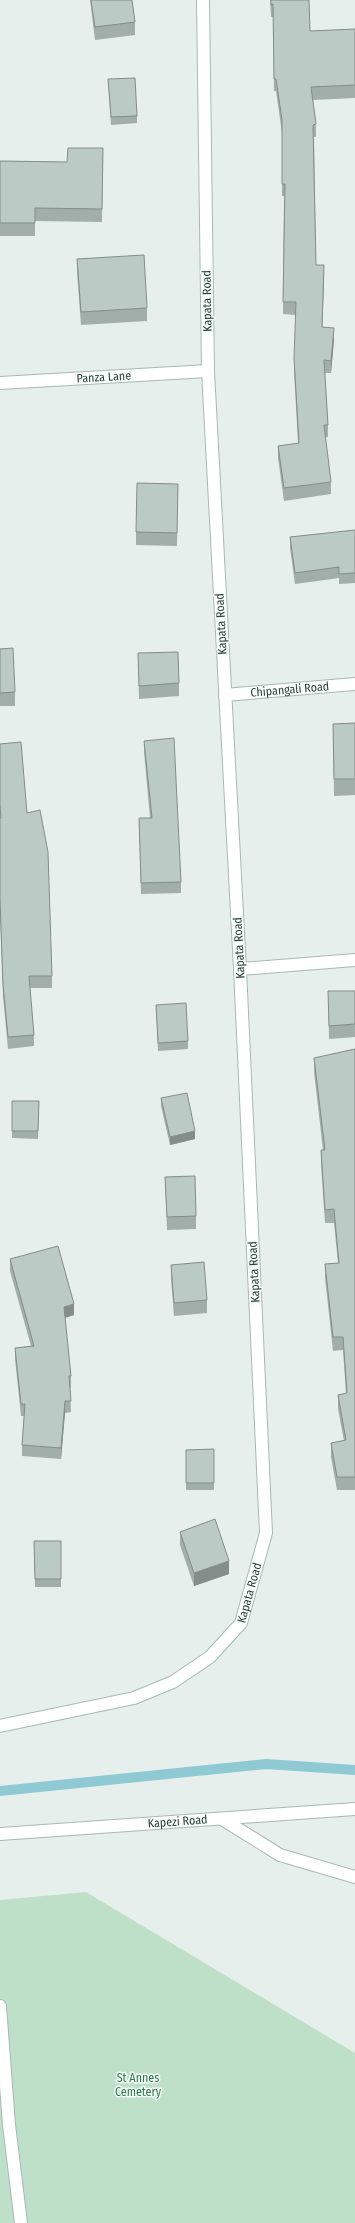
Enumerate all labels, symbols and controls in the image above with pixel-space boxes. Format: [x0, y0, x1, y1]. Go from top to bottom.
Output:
street label: Kapata Road [199, 270, 215, 332]
street label: Panza Lane [76, 368, 132, 386]
street label: Kapata Road [212, 593, 230, 655]
street label: Chipangali Road [250, 679, 330, 700]
street label: Kapata Road [230, 917, 248, 979]
street label: Kapata Road [245, 1241, 263, 1303]
street label: Kapata Road [234, 1561, 264, 1625]
street label: Kapezi Road [147, 1812, 208, 1831]
park label: St Annes Cemetery [115, 2071, 162, 2099]

